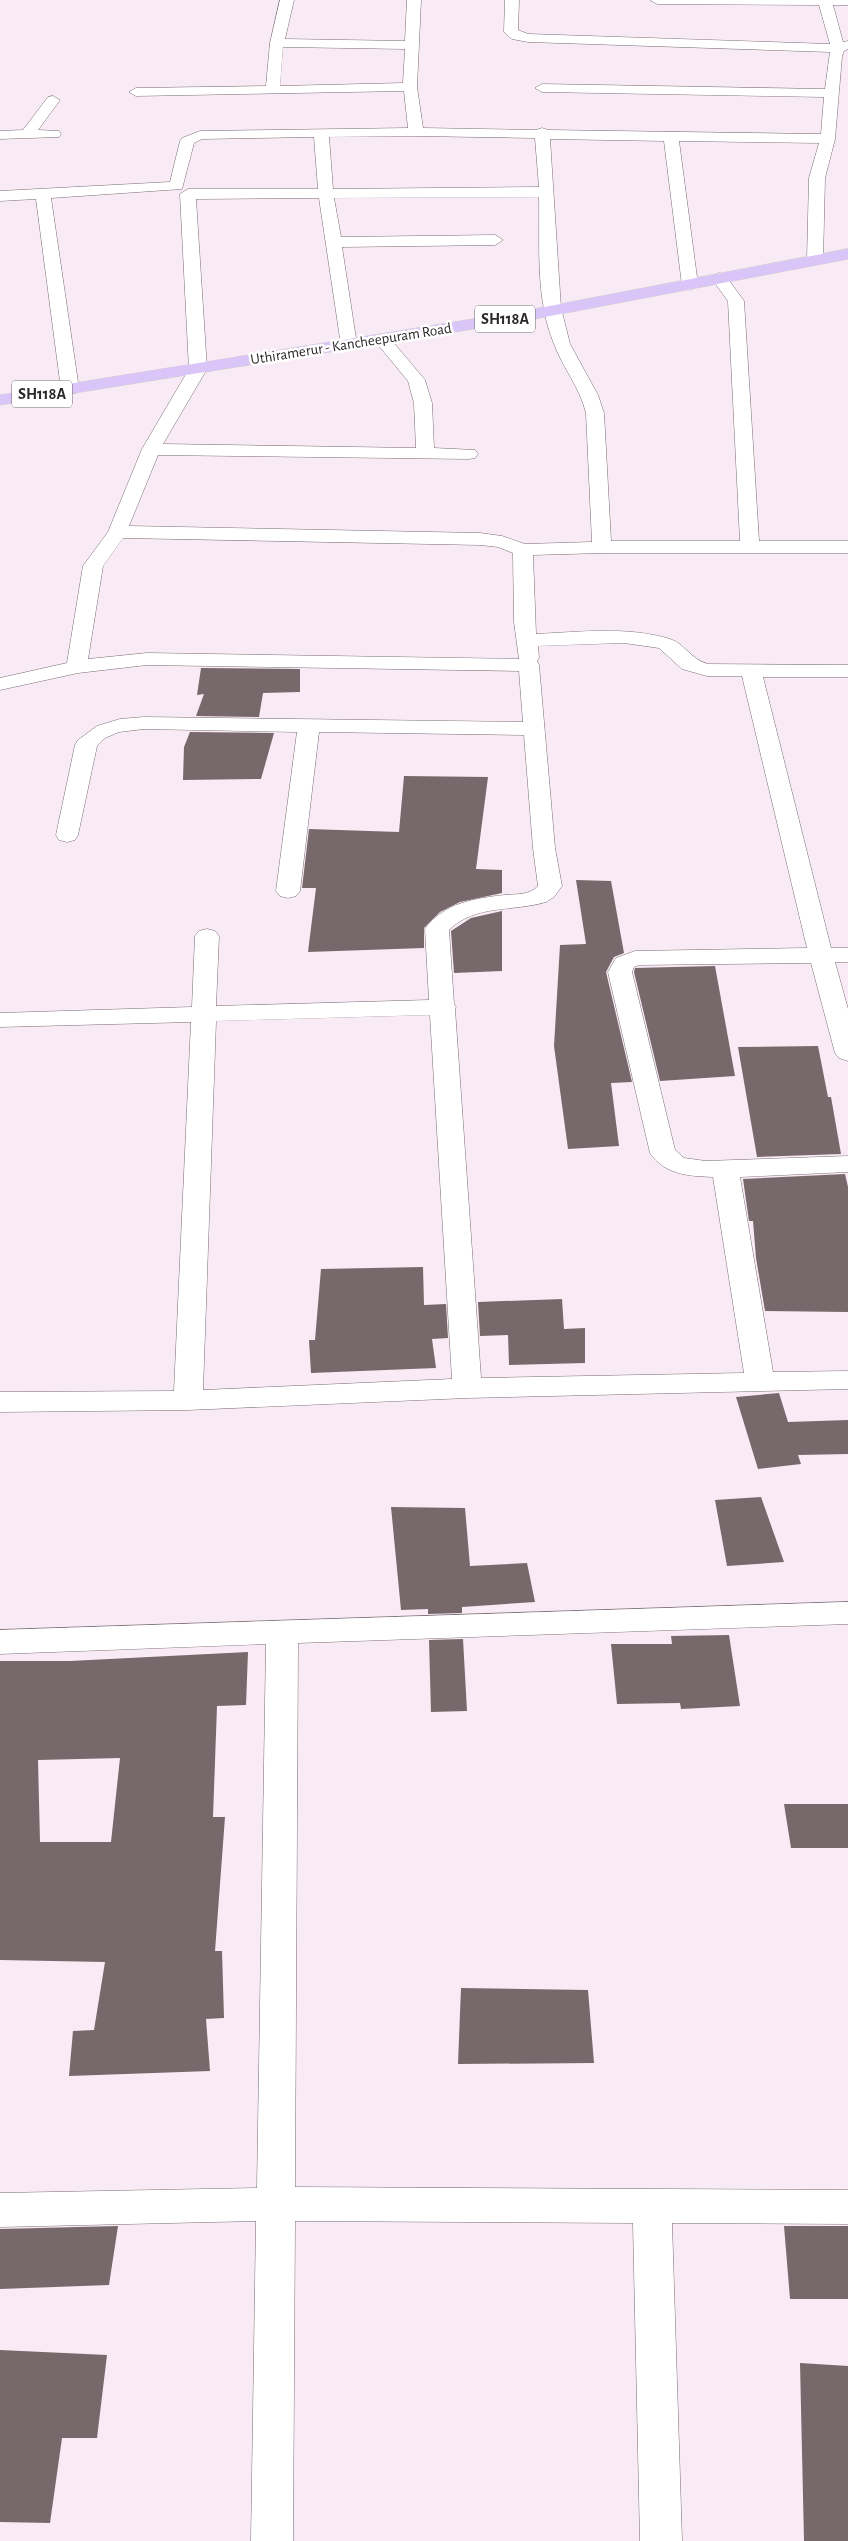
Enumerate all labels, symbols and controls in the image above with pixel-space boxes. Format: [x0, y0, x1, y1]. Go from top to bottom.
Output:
road number: SH118A [475, 306, 535, 332]
street label: Uthiramerur - Kancheepuram Road [249, 321, 453, 367]
road number: SH118A [12, 380, 72, 408]

